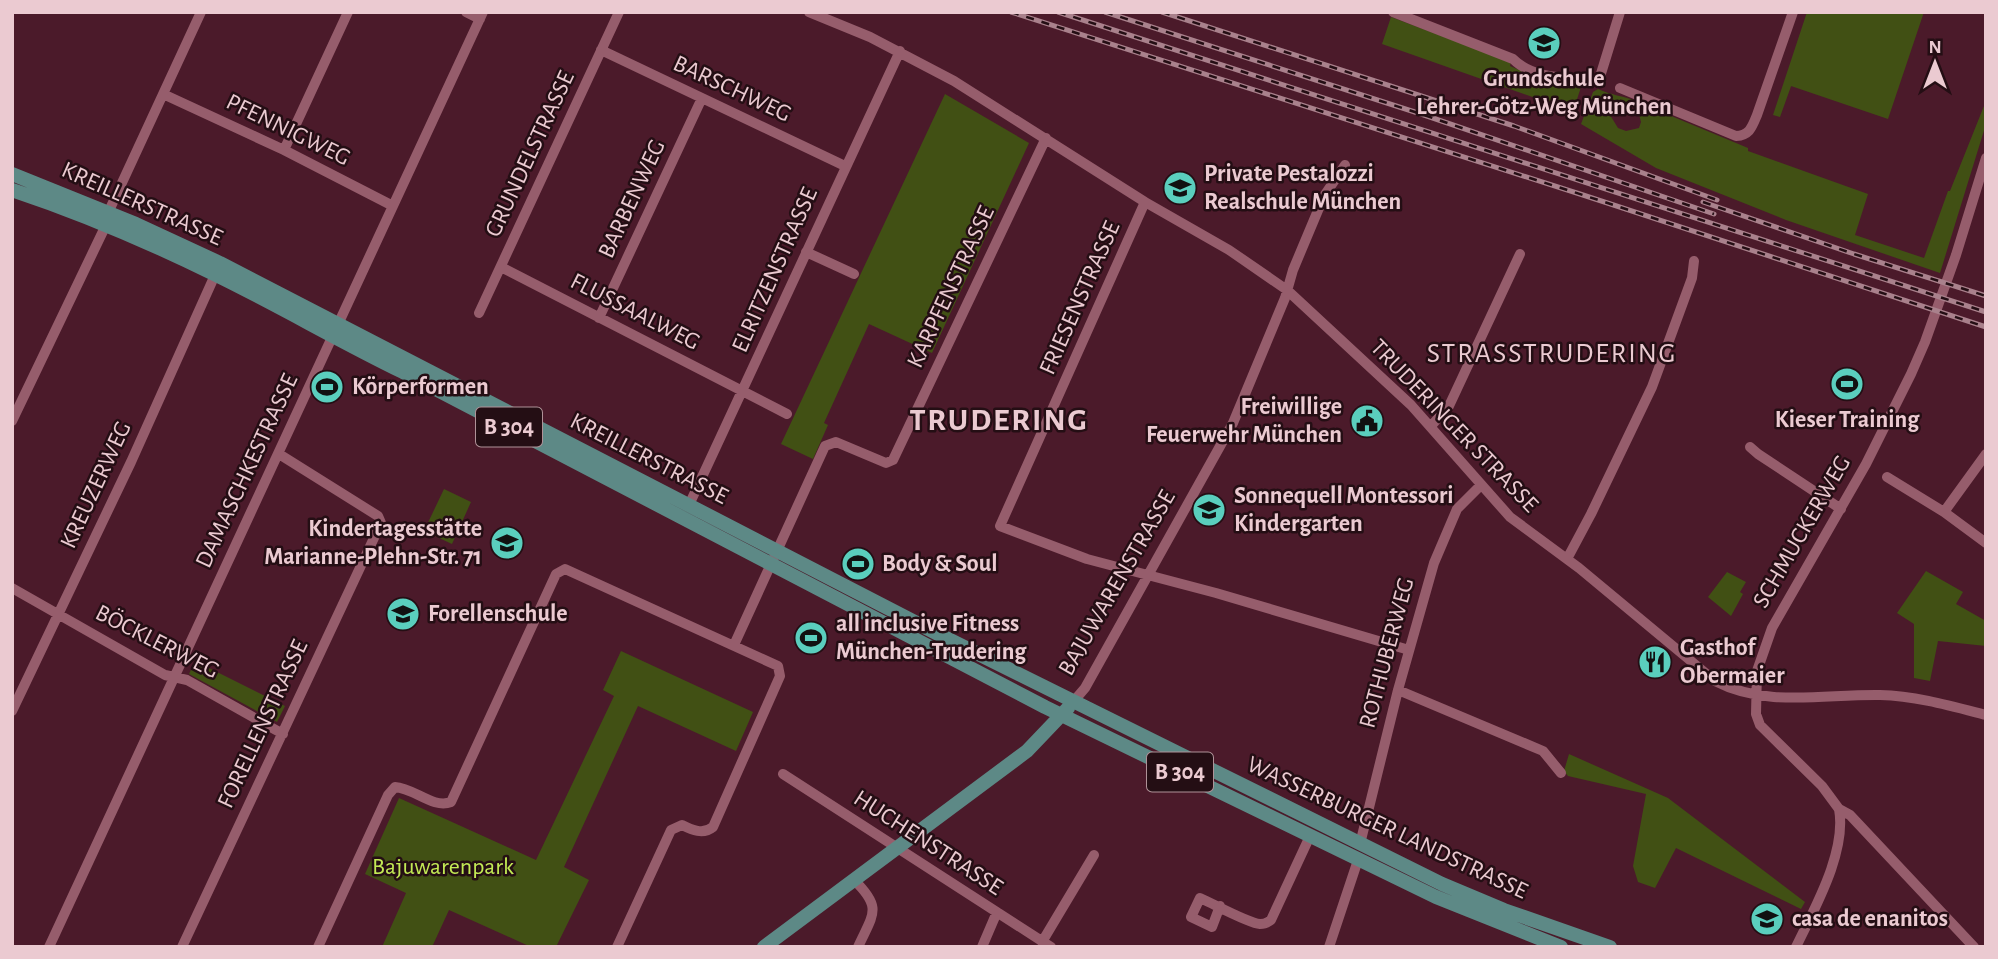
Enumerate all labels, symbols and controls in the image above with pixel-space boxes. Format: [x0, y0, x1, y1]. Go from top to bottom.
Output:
school or university icon: Grundschule Lehrer-Götz-Weg München [1525, 24, 1563, 62]
north arrow [1900, 28, 1970, 98]
text: N [1928, 38, 1942, 57]
street label: BARSCHWEG [669, 51, 795, 127]
street label: GRUNDELSTRASSE [481, 67, 579, 241]
place label: Grundschule Lehrer-Götz-Weg München [1416, 67, 1672, 119]
street label: PFENNIGWEG [222, 90, 354, 170]
street label: BARBENWEG [594, 136, 670, 262]
street label: KREILLERSTRASSE [58, 158, 226, 250]
place label: Private Pestalozzi Realschule München [1204, 162, 1401, 214]
school or university icon: Private Pestalozzi Realschule München [1161, 169, 1199, 207]
street label: ELRITZENSTRASSE [728, 184, 822, 356]
street label: KARPFENSTRASSE [903, 202, 999, 372]
street label: FRIESENSTRASSE [1035, 217, 1125, 378]
street label: FLUSSAALWEG [566, 269, 704, 355]
street label: TRUDERINGER STRASSE [1366, 335, 1543, 517]
district label: STRASSTRUDERING [1427, 340, 1677, 368]
sports icon: Kieser Training [1828, 365, 1866, 403]
sports icon: Körperformen [308, 368, 346, 406]
street label: DAMASCHKESTRASSE [192, 370, 303, 572]
place label: Körperformen [352, 375, 489, 399]
place label: Freiwillige Feuerwehr München [1146, 395, 1342, 447]
public building icon: Freiwillige Feuerwehr München [1348, 402, 1386, 440]
district label: TRUDERING [909, 404, 1089, 436]
road number: B 304 [476, 408, 542, 446]
place label: Kieser Training [1775, 408, 1920, 432]
street label: KREILLERSTRASSE [566, 409, 732, 509]
street label: KREUZERWEG [56, 418, 136, 552]
street label: SCHMUCKERWEG [1749, 452, 1855, 612]
place label: Sonnequell Montessori Kindergarten [1234, 484, 1454, 536]
street label: BAJUWARENSTRASSE [1054, 486, 1180, 680]
school or university icon: Sonnequell Montessori Kindergarten [1190, 491, 1228, 529]
place label: Kindertagesstätte Marianne-Plehn-Str. 71 [264, 517, 482, 569]
school or university icon: Kindertagesstätte Marianne-Plehn-Str. 71 [488, 524, 526, 562]
sports icon: Body & Soul [839, 545, 877, 583]
place label: Body & Soul [882, 552, 998, 576]
street label: ROTHUBERWEG [1355, 575, 1419, 731]
school or university icon: Forellenschule [384, 595, 422, 633]
street label: BÖCKLERWEG [91, 600, 223, 683]
place label: Forellenschule [428, 602, 568, 626]
place label: all inclusive Fitness München-Trudering [836, 612, 1027, 664]
sports icon: all inclusive Fitness München-Trudering [792, 619, 830, 657]
street label: FORELLENSTRASSE [214, 636, 313, 812]
place label: Gasthof Obermaier [1680, 636, 1785, 688]
restaurant icon: Gasthof Obermaier [1636, 643, 1674, 681]
road number: B 304 [1147, 752, 1213, 792]
street label: WASSERBURGER LANDSTRASSE [1243, 752, 1531, 904]
street label: HUCHENSTRASSE [849, 786, 1007, 900]
park label: Bajuwarenpark [372, 855, 514, 879]
school or university icon: casa de enanitos [1748, 900, 1786, 938]
place label: casa de enanitos [1792, 907, 1948, 931]

